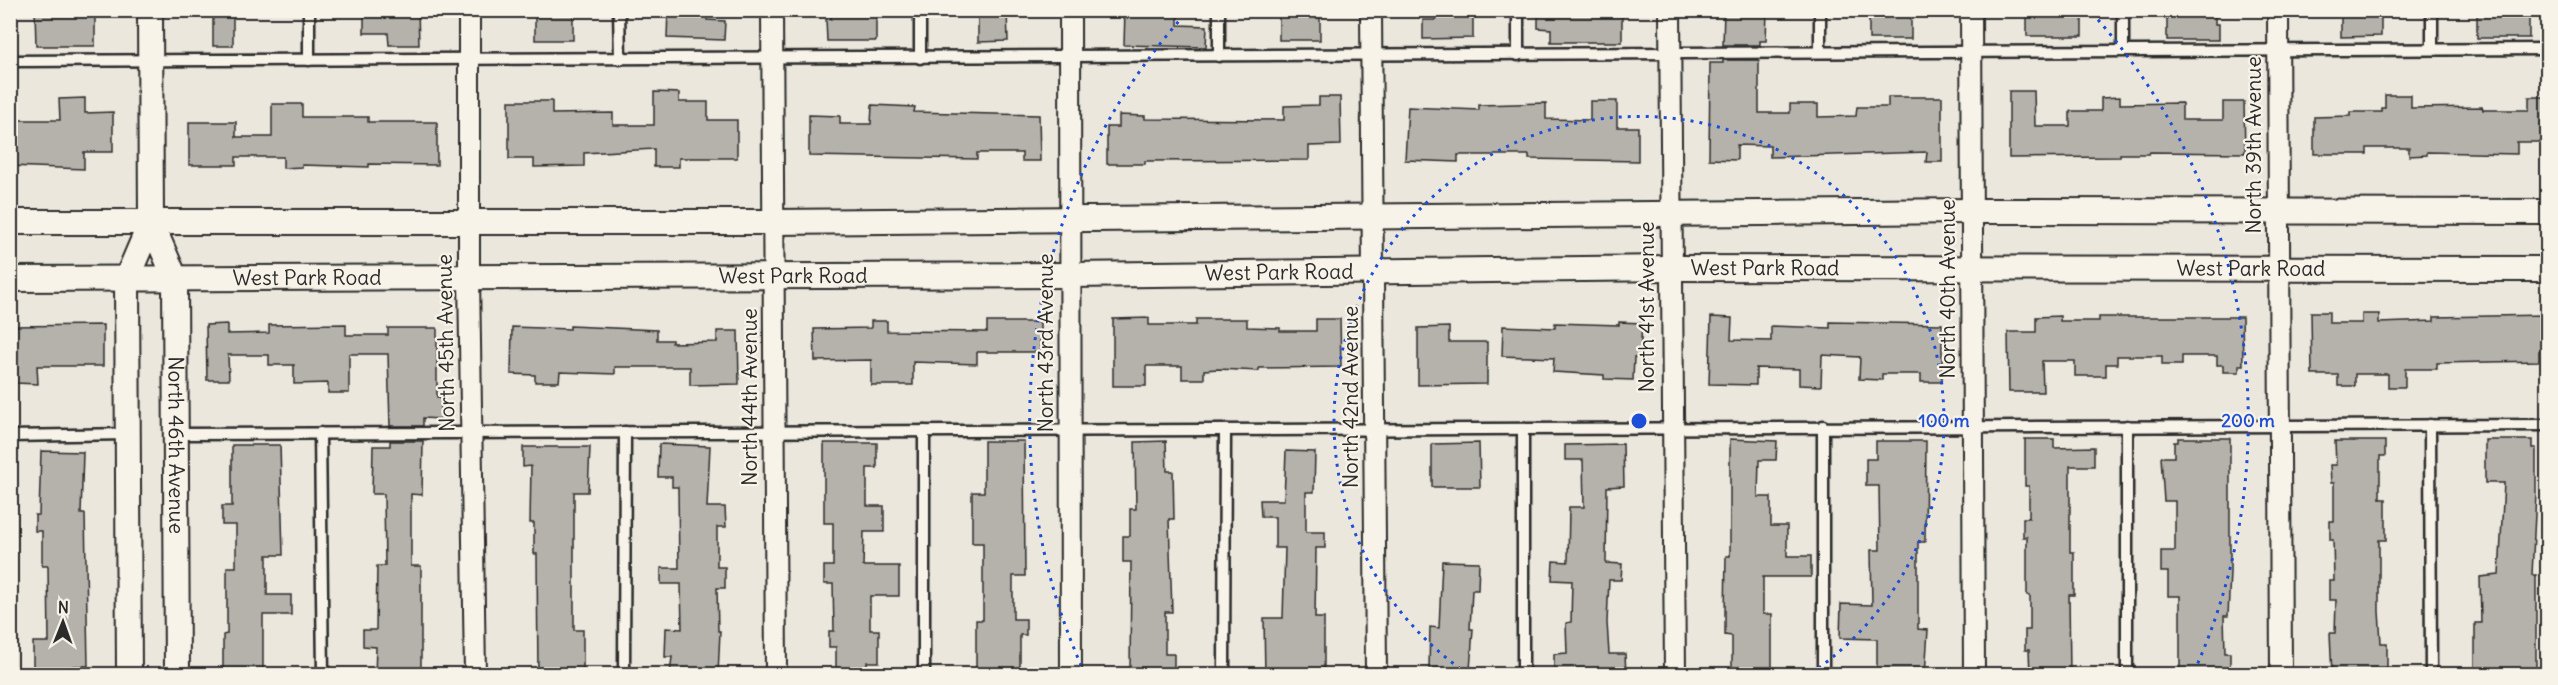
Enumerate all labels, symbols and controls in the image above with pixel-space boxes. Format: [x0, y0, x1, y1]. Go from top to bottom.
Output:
street label: North 39th Avenue [2240, 56, 2267, 234]
street label: North 40th Avenue [1934, 199, 1961, 379]
street label: North 41st Avenue [1633, 221, 1660, 393]
street label: North 43rd Avenue [1032, 253, 1059, 433]
street label: North 45th Avenue [430, 254, 461, 432]
street label: West Park Road [1690, 254, 1839, 281]
street label: West Park Road [2176, 255, 2325, 282]
street label: West Park Road [1204, 258, 1354, 286]
street label: West Park Road [718, 262, 868, 289]
street label: West Park Road [232, 264, 382, 291]
street label: North 42nd Avenue [1337, 306, 1364, 488]
street label: North 44th Avenue [736, 308, 763, 486]
street label: North 46th Avenue [162, 356, 190, 534]
text: 100 m [1919, 409, 1970, 432]
text: 200 m [2221, 409, 2275, 432]
centre of rings [1629, 411, 1649, 431]
north arrow [33, 592, 93, 652]
text: N [58, 597, 69, 617]

